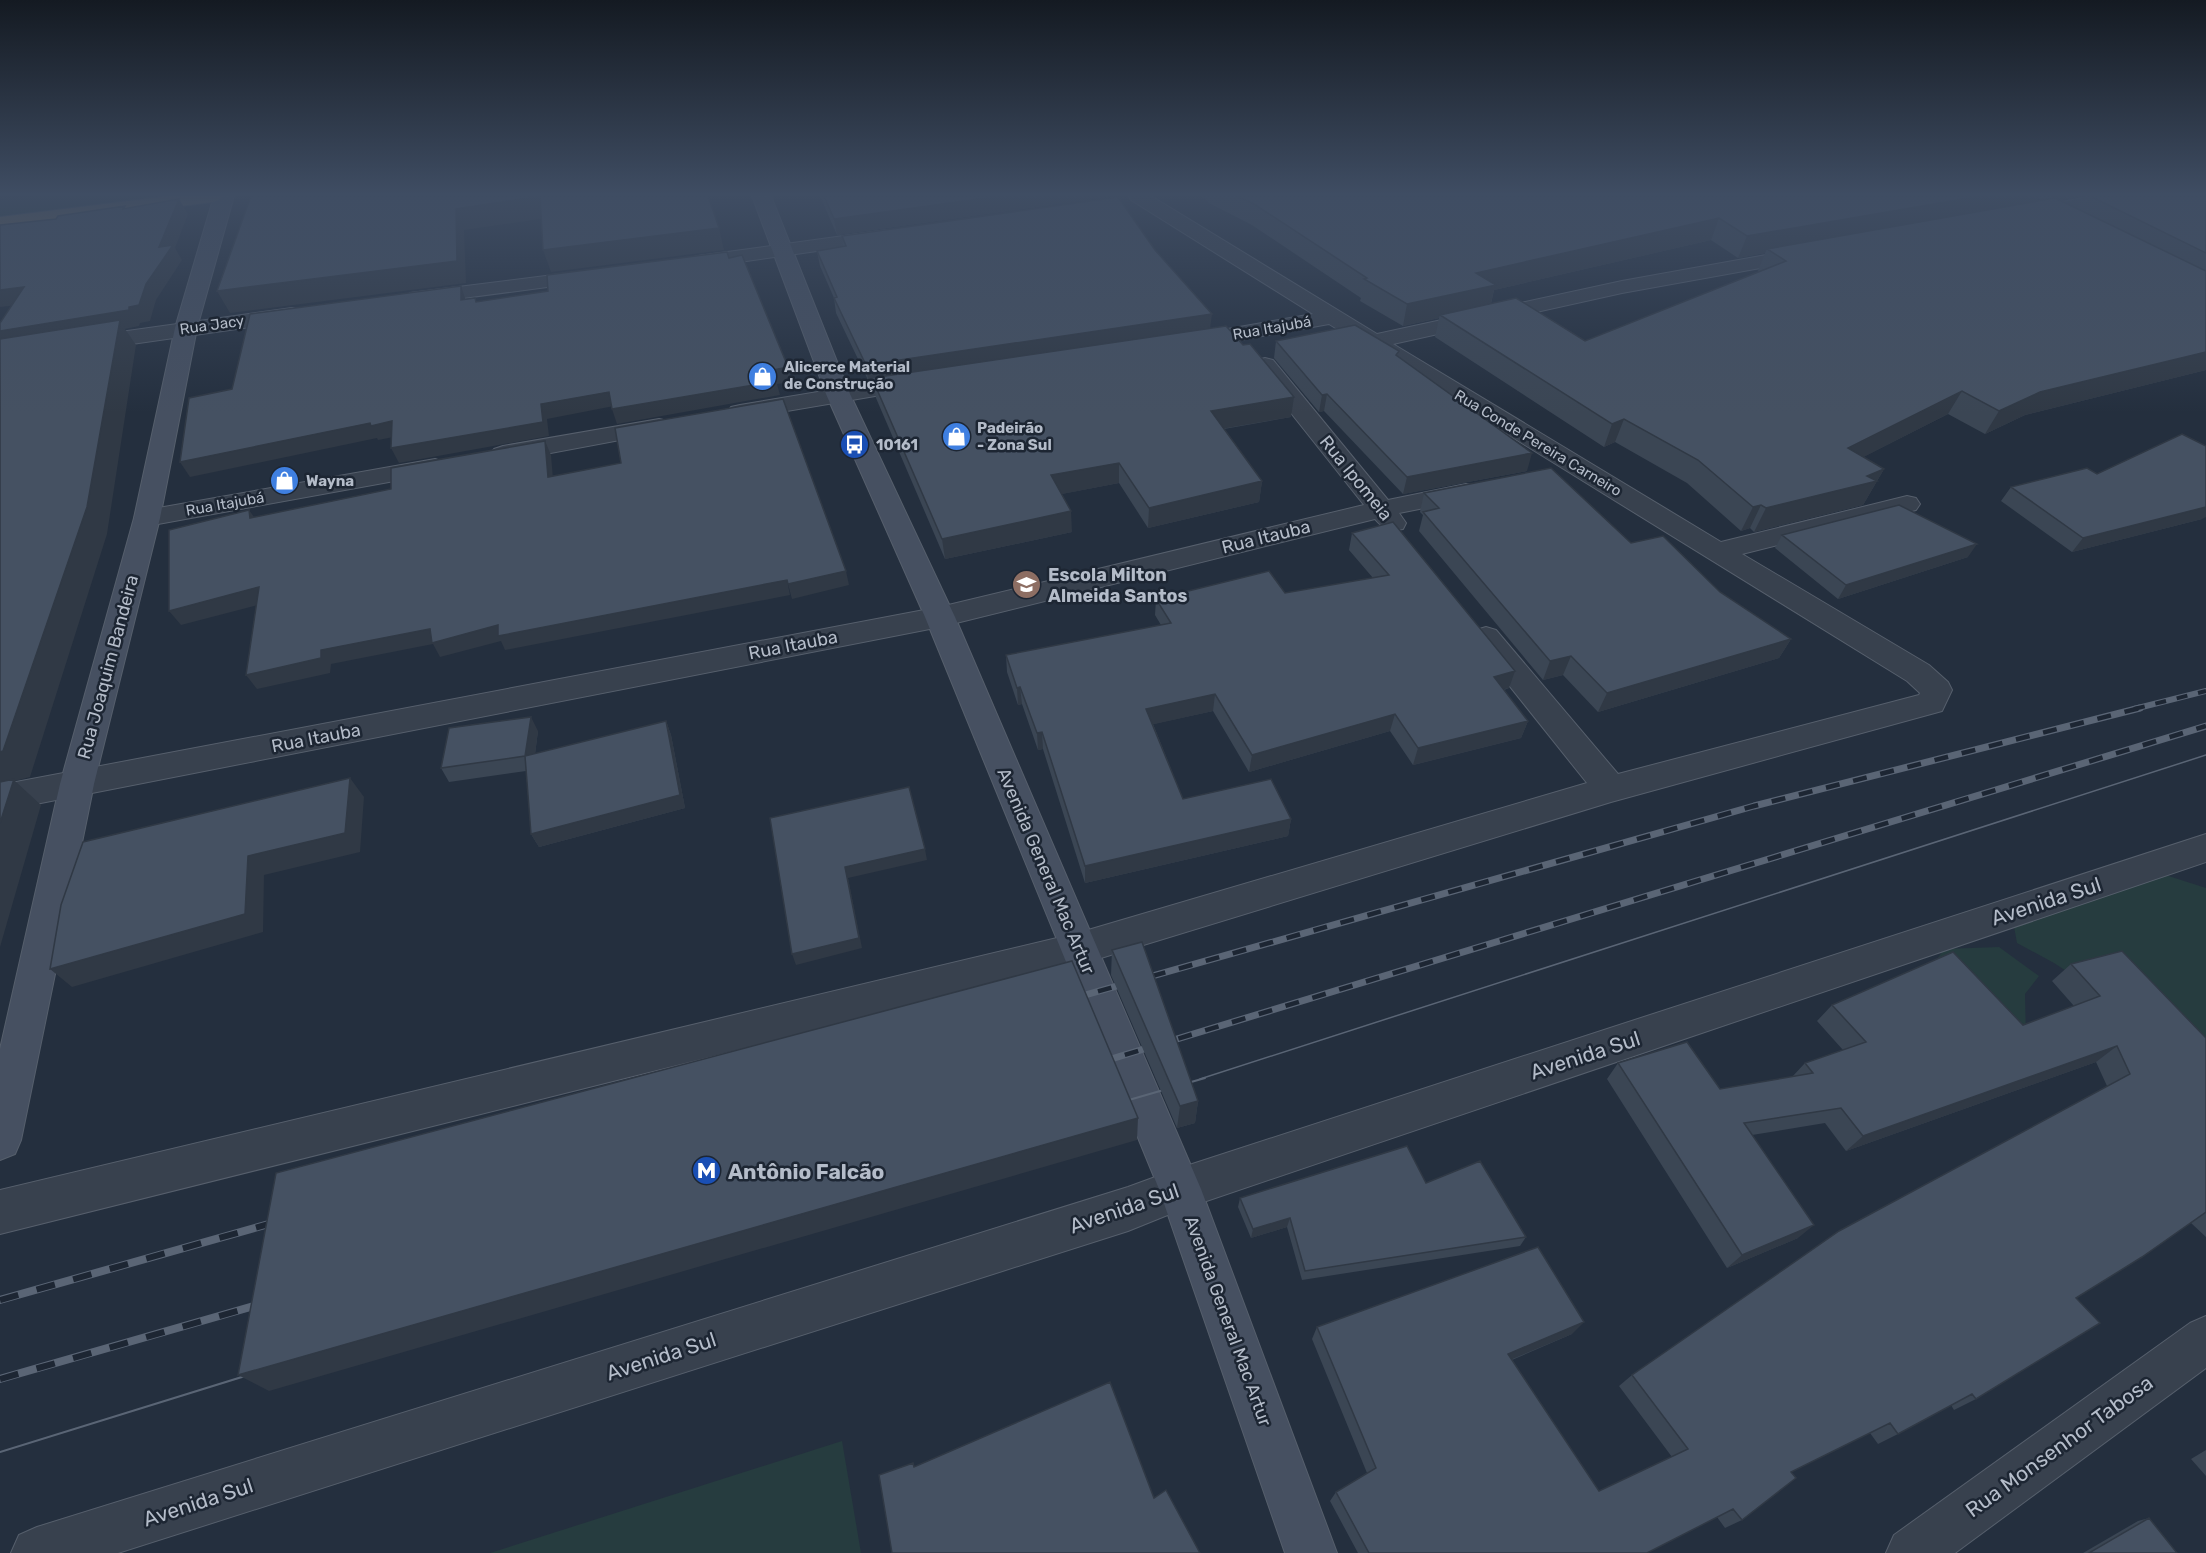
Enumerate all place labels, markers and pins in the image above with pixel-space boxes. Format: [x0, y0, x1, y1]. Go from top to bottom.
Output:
place label: Alicerce Material de Construção [784, 358, 910, 393]
shop icon: Alicerce Material de Construção [747, 360, 779, 392]
place label: Padeirão - Zona Sul [977, 419, 1052, 454]
shop icon: Padeirão - Zona Sul [940, 421, 972, 453]
bus stop icon: 10161 [839, 429, 871, 461]
place label: 10161 [876, 436, 918, 454]
shop icon: Wayna [269, 465, 301, 497]
place label: Wayna [306, 472, 354, 490]
place label: Escola Milton Almeida Santos [1048, 564, 1188, 607]
school or university icon: Escola Milton Almeida Santos [1011, 569, 1043, 601]
metro station icon: Antônio Falcão [691, 1155, 723, 1187]
place label: Antônio Falcão [728, 1159, 884, 1184]

